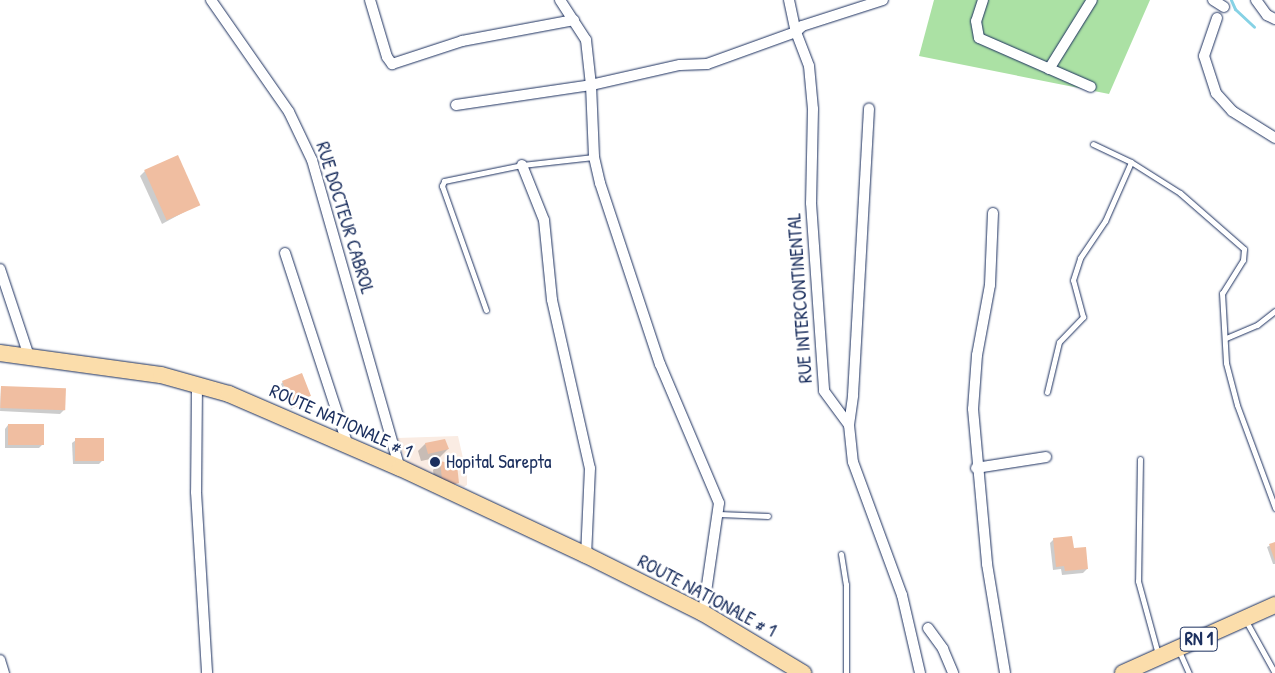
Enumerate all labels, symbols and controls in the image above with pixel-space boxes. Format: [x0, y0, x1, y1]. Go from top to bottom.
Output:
street label: RUE DOCTEUR CABROL [311, 139, 379, 297]
street label: RUE INTERCONTINENTAL [783, 212, 817, 384]
street label: ROUTE NATIONALE # 1 [266, 379, 416, 463]
place label: Hopital Sarepta [446, 451, 552, 473]
marker: Hopital Sarepta [428, 455, 442, 469]
street label: ROUTE NATIONALE # 1 [634, 550, 780, 642]
road number: RN 1 [1179, 624, 1219, 654]

